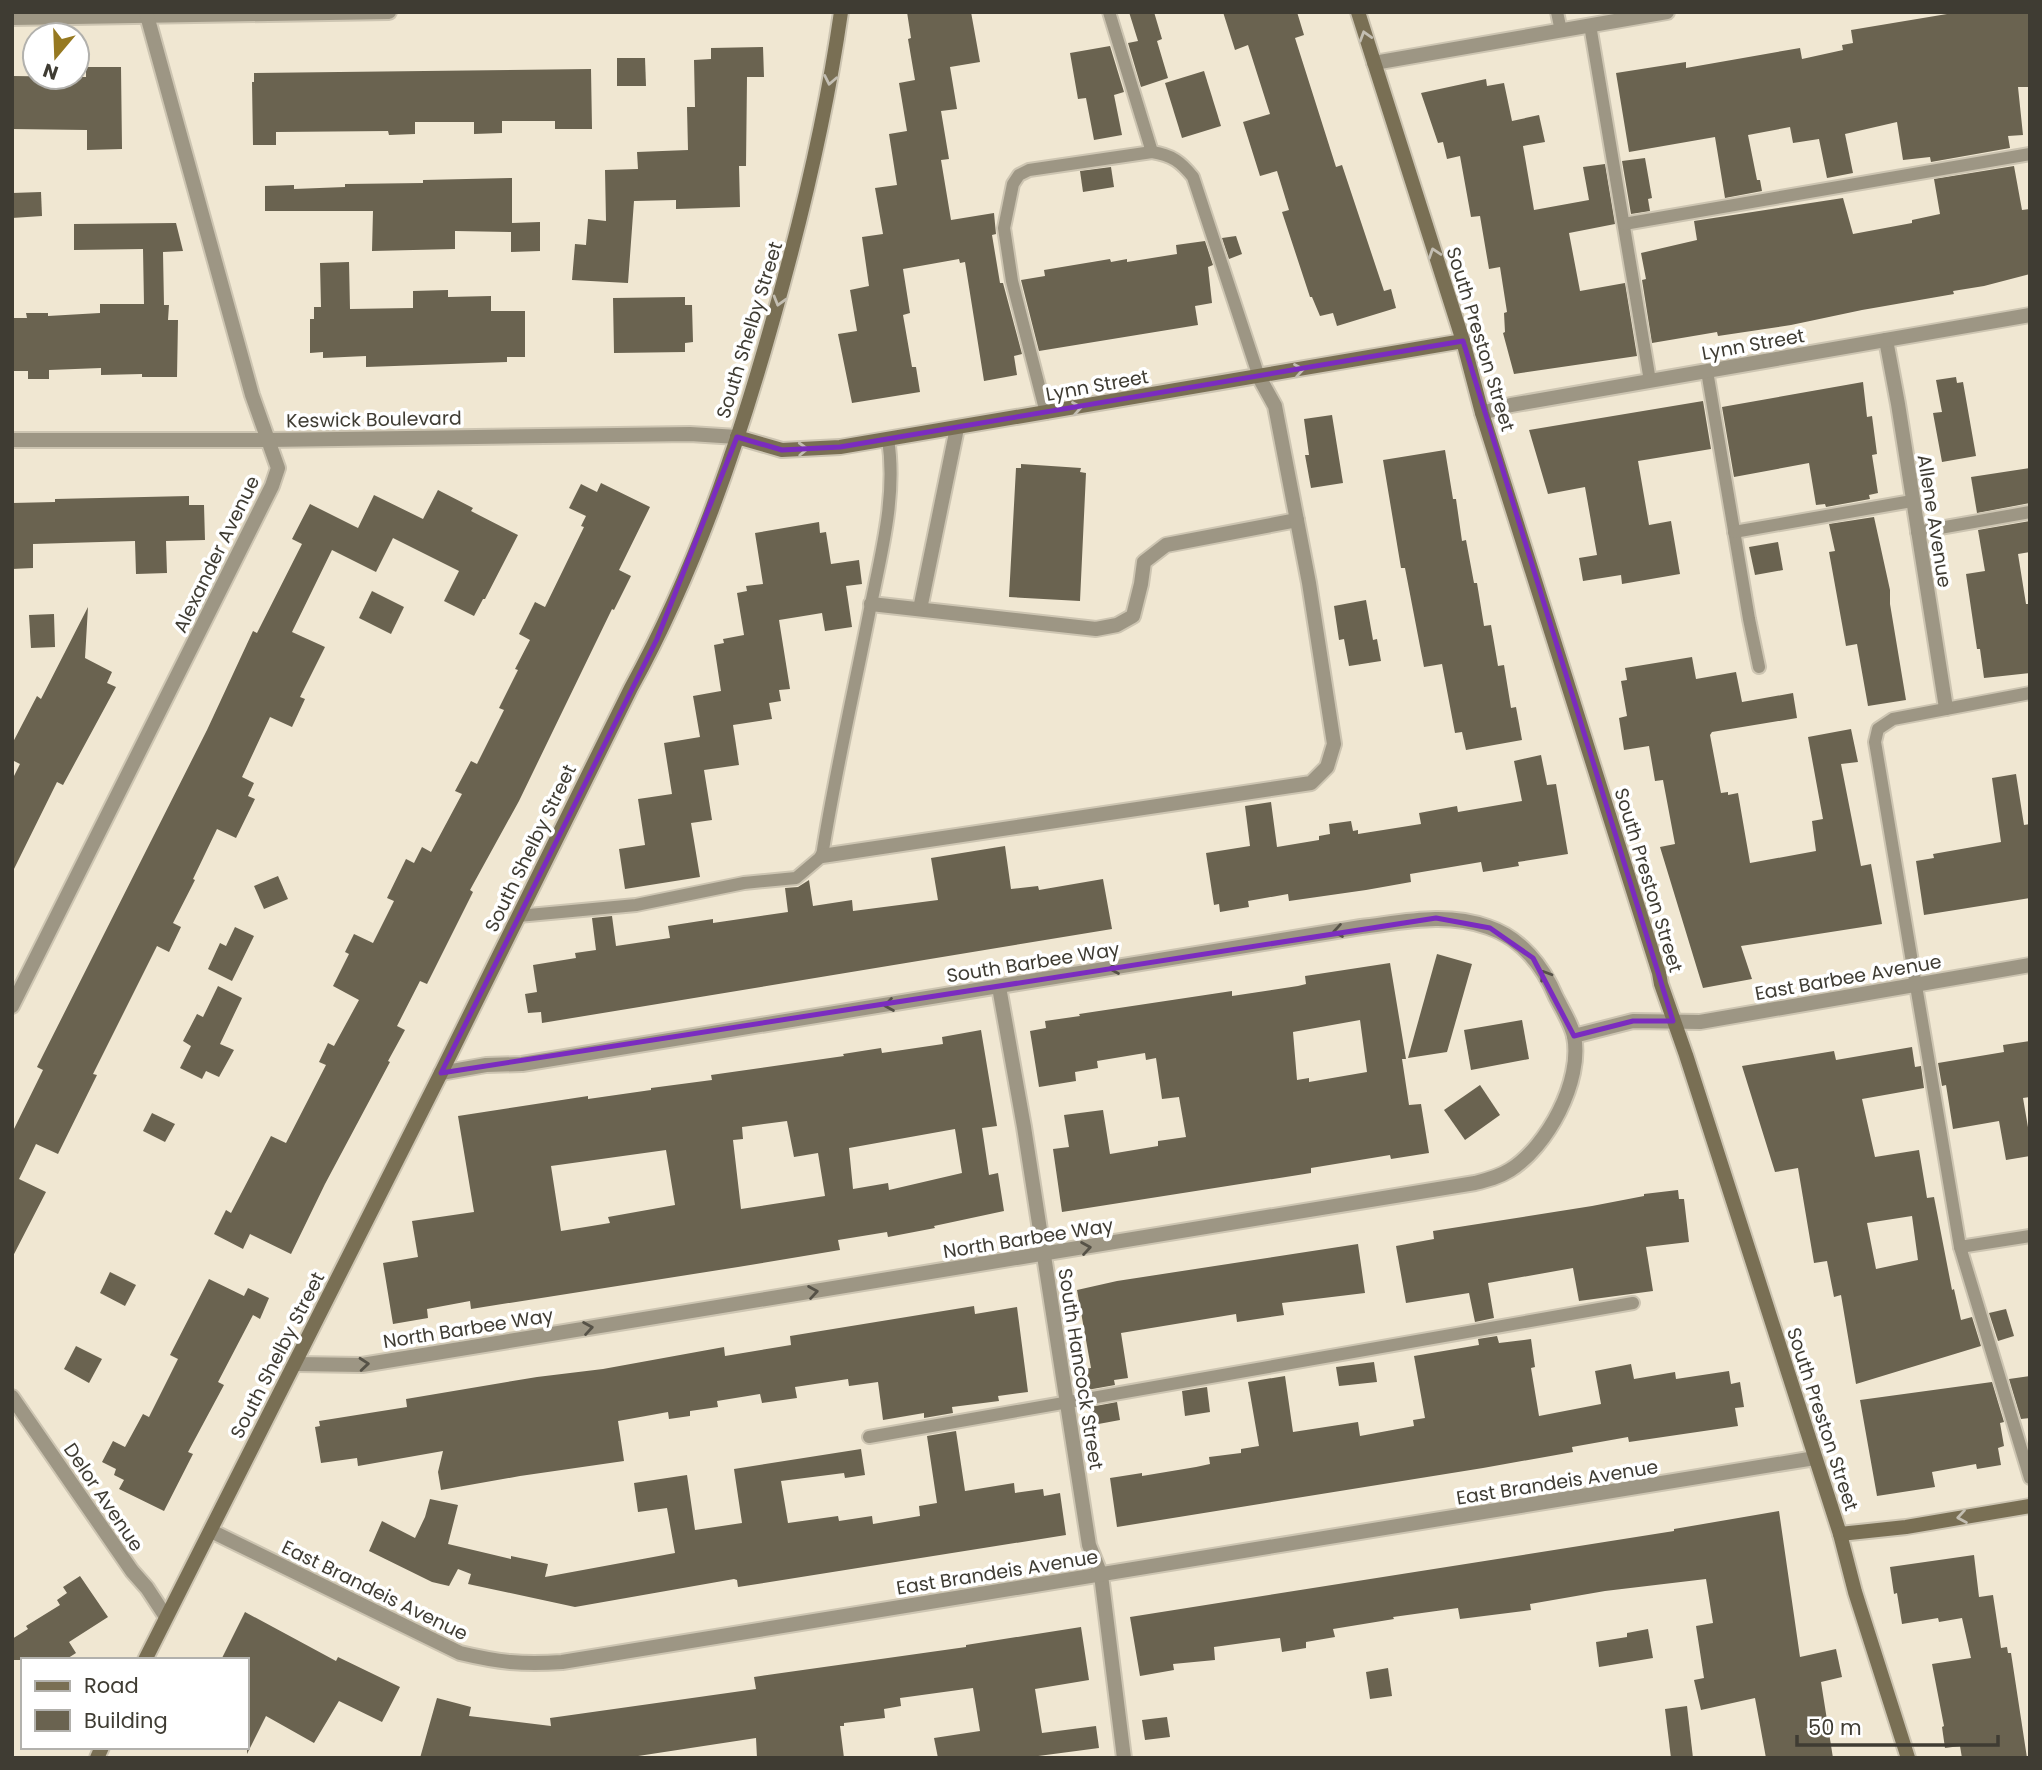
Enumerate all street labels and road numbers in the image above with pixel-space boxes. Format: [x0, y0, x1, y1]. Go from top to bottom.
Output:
street label: South Shelby Street [710, 238, 789, 422]
street label: South Preston Street [1440, 244, 1521, 435]
street label: Lynn Street [1700, 322, 1807, 367]
street label: Lynn Street [1044, 363, 1151, 408]
street label: Keswick Boulevard [286, 404, 462, 435]
street label: Allene Avenue [1911, 453, 1958, 590]
street label: Alexander Avenue [167, 471, 266, 637]
street label: South Shelby Street [478, 760, 583, 937]
street label: South Preston Street [1608, 785, 1689, 976]
street label: South Barbee Way [945, 935, 1122, 989]
street label: East Barbee Avenue [1753, 948, 1943, 1007]
street label: North Barbee Way [941, 1212, 1115, 1265]
street label: South Hancock Street [1051, 1266, 1110, 1472]
street label: South Shelby Street [224, 1267, 331, 1443]
street label: North Barbee Way [381, 1302, 555, 1355]
street label: South Preston Street [1780, 1324, 1865, 1514]
street label: Delor Avenue [57, 1438, 150, 1557]
street label: East Brandeis Avenue [1454, 1453, 1660, 1512]
street label: East Brandeis Avenue [277, 1534, 472, 1647]
street label: East Brandeis Avenue [894, 1543, 1100, 1602]

